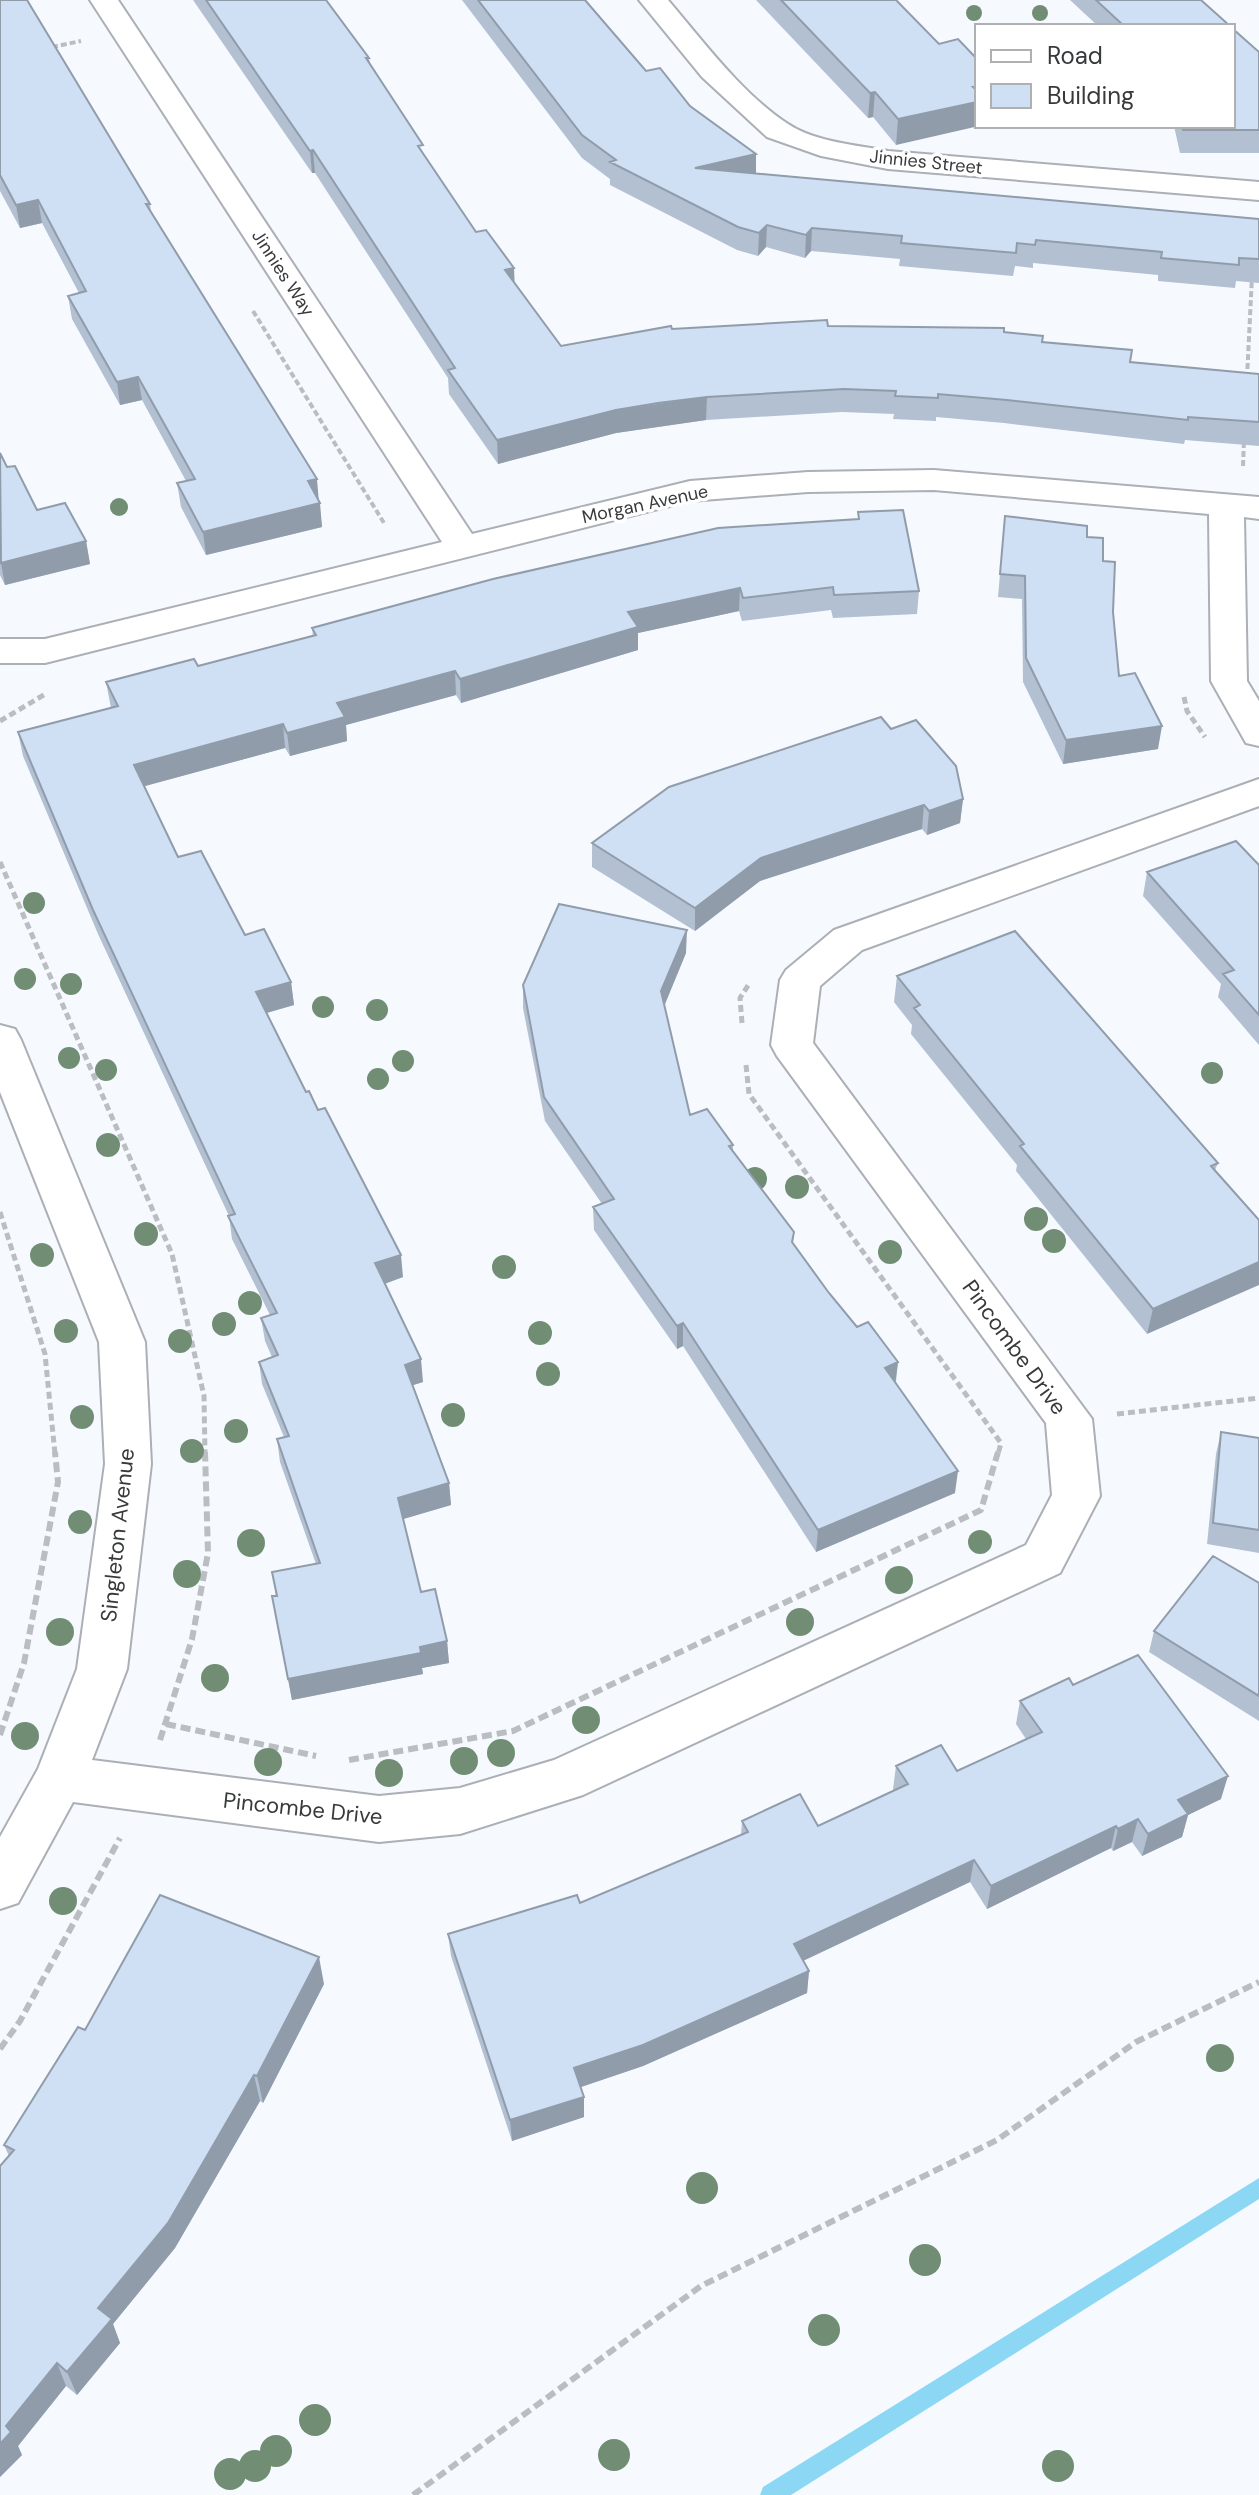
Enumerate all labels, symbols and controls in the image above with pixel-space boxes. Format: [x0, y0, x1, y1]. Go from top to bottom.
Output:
legend [975, 24, 1235, 128]
text: Road [1047, 40, 1103, 71]
text: Building [1047, 80, 1134, 111]
street label: Jinnies Street [868, 144, 984, 180]
street label: Jinnies Way [246, 225, 320, 321]
street label: Morgan Avenue [580, 479, 710, 529]
street label: Pincombe Drive [956, 1274, 1073, 1421]
street label: Singleton Avenue [94, 1447, 141, 1623]
street label: Pincombe Drive [222, 1786, 384, 1831]

